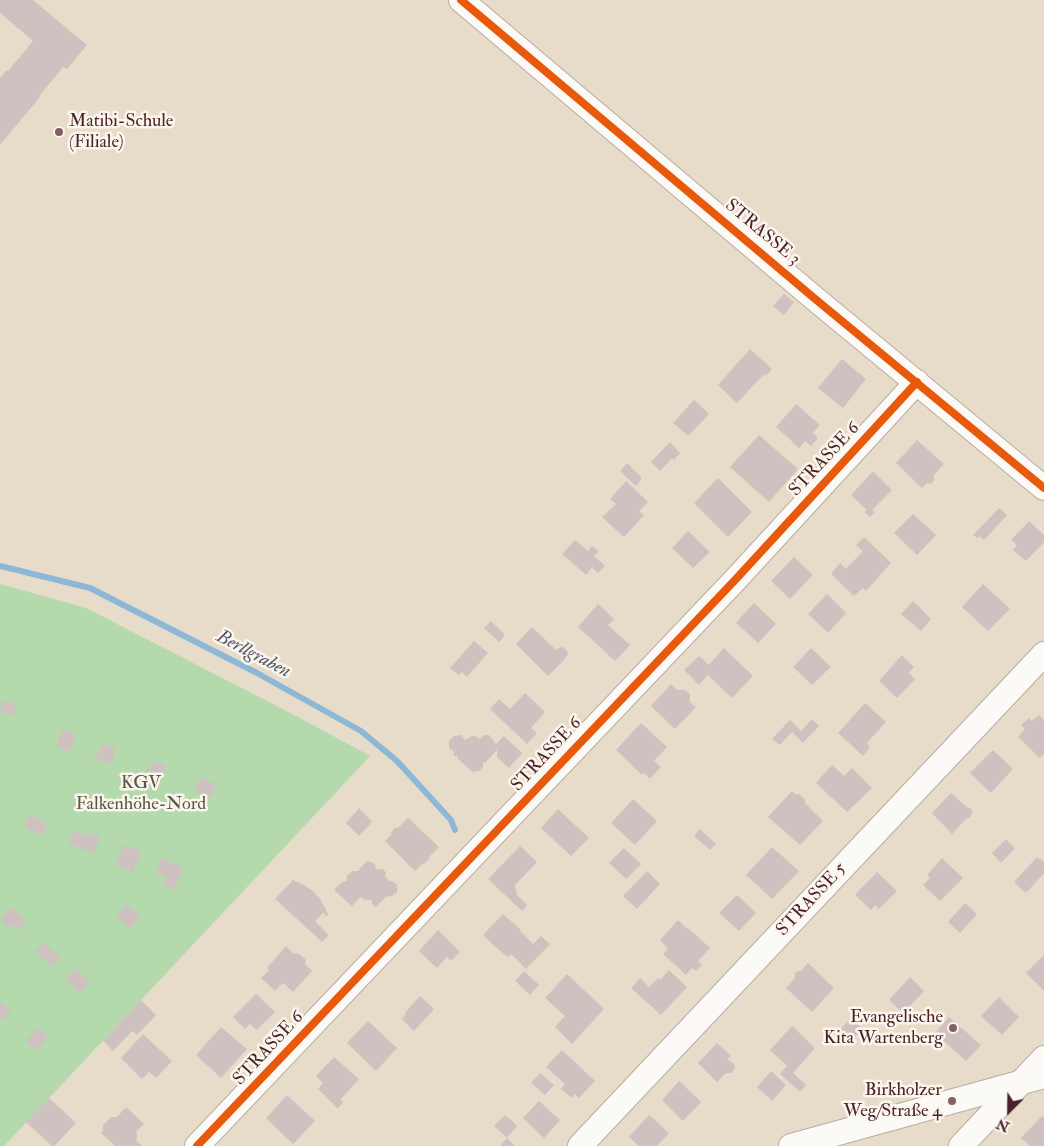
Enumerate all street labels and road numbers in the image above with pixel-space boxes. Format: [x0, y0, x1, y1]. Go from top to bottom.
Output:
street label: STRASSE 3 [720, 195, 804, 271]
street label: STRASSE 6 [785, 418, 865, 502]
street label: STRASSE 6 [507, 713, 587, 797]
street label: STRASSE 5 [773, 859, 851, 941]
street label: STRASSE 6 [229, 1007, 309, 1091]

